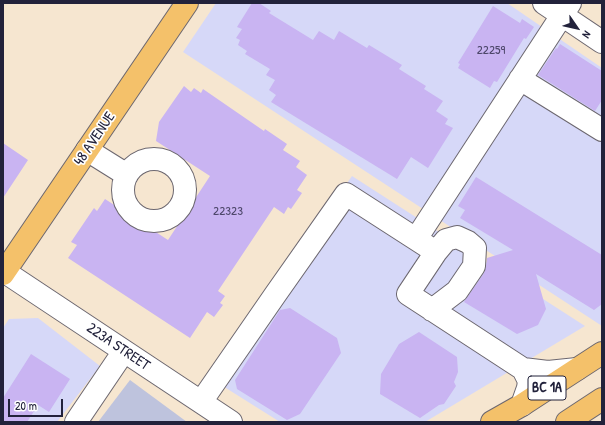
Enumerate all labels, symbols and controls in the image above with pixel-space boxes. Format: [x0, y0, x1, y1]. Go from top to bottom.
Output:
north arrow [557, 8, 597, 48]
text: N [580, 28, 594, 41]
house number: 22259 [477, 43, 505, 59]
street label: 48 AVENUE [71, 109, 119, 169]
house number: 22323 [213, 204, 243, 220]
street label: 223A STREET [83, 319, 153, 375]
road number: BC 1A [528, 376, 566, 400]
scale bar [10, 391, 65, 417]
text: 20 m [15, 397, 37, 414]

